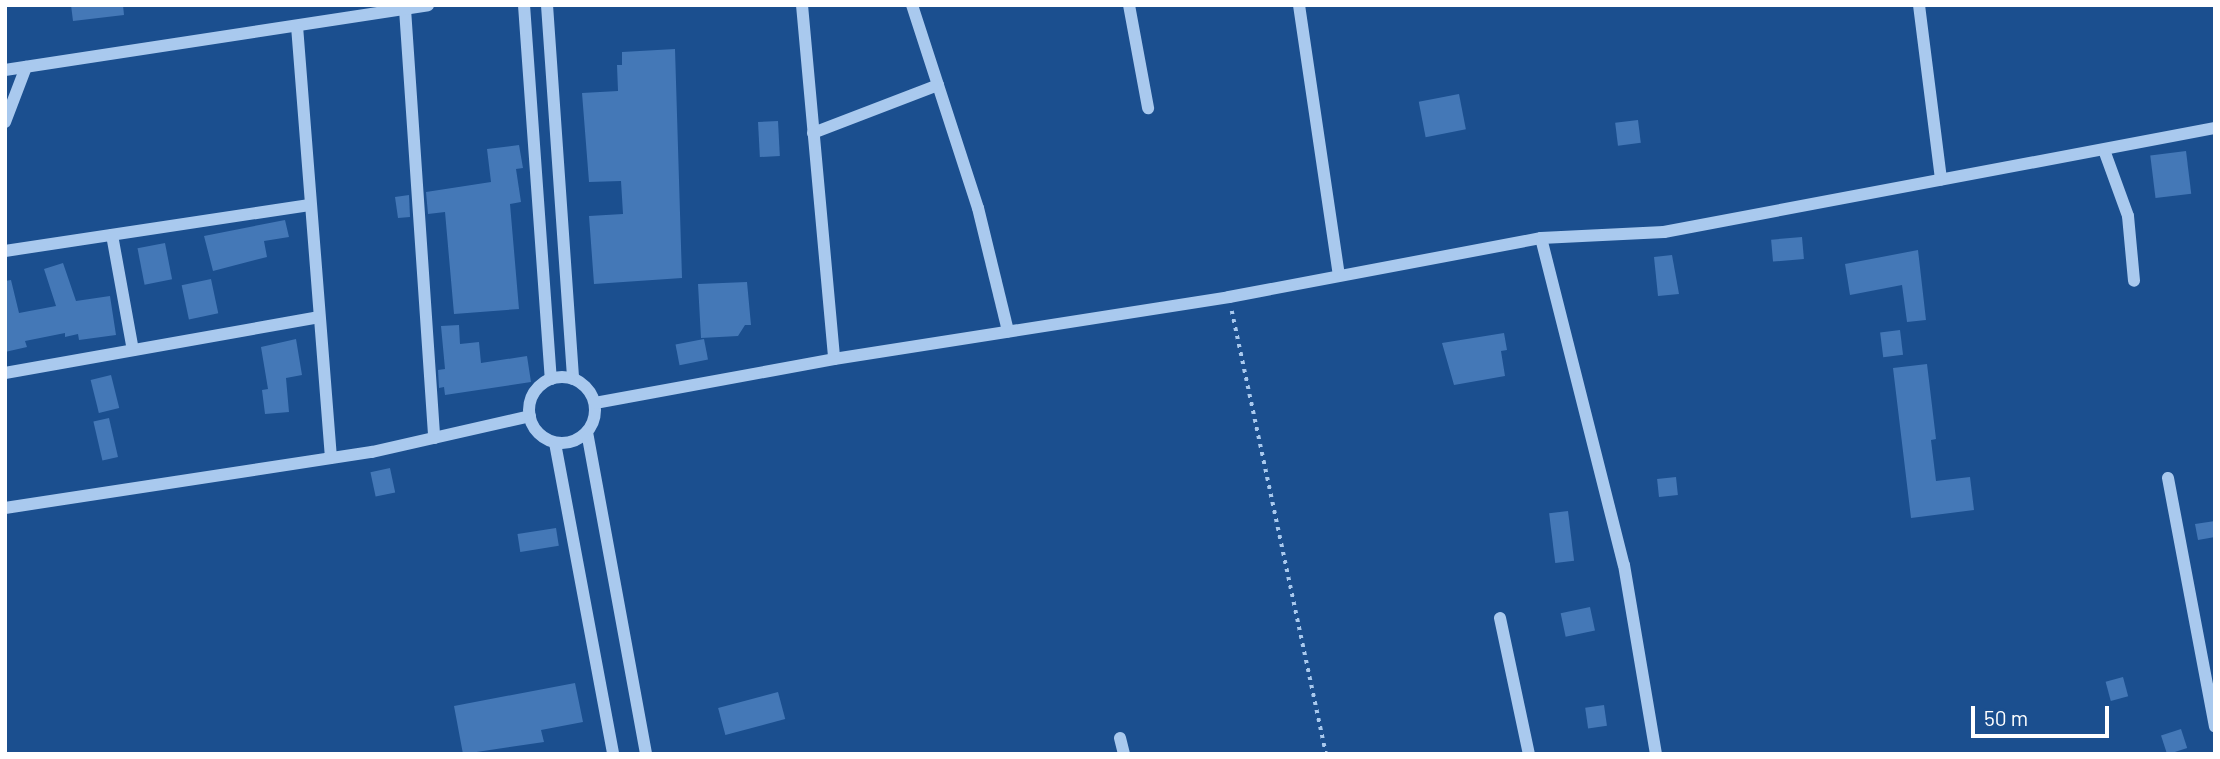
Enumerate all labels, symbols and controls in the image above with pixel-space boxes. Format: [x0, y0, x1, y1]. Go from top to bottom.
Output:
scale bar [1975, 692, 2113, 736]
text: 50 m [1984, 705, 2028, 730]

